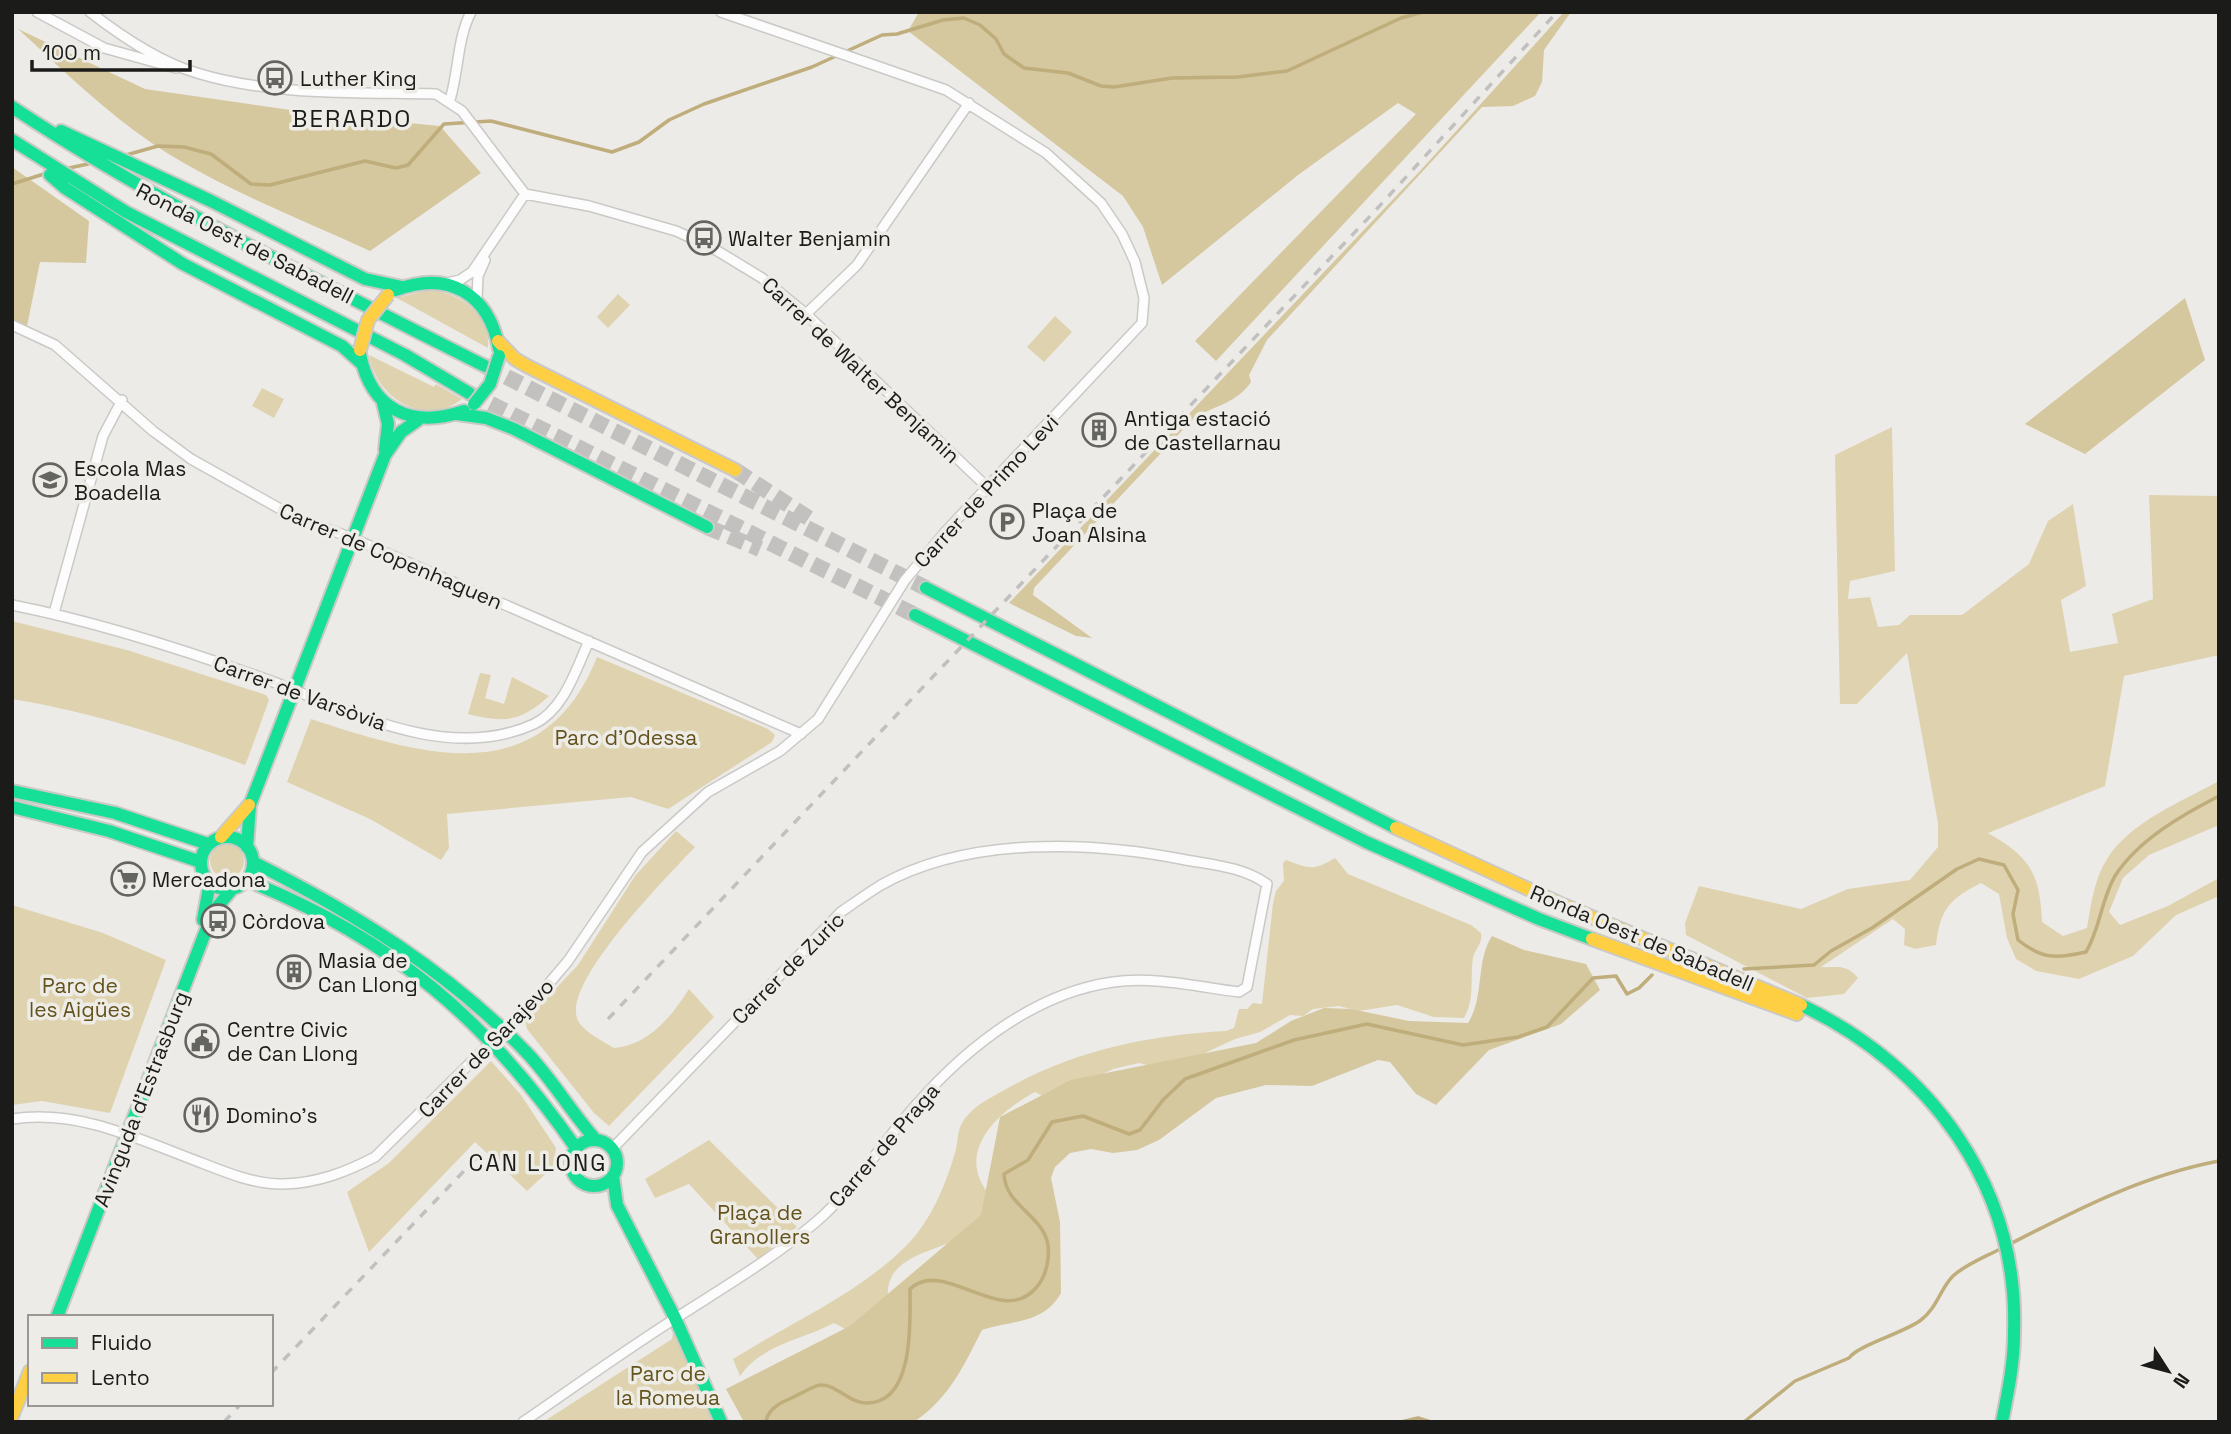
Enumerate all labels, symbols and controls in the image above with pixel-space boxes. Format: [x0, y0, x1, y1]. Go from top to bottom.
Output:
scale bar [32, 28, 189, 72]
text: 100 m [42, 39, 101, 66]
bus stop icon: Luther King [256, 59, 294, 97]
place label: Luther King [300, 65, 417, 92]
district label: BERARDO [292, 103, 412, 134]
street label: Ronda Oest de Sabadell [132, 176, 358, 310]
bus stop icon: Walter Benjamin [685, 219, 723, 257]
place label: Walter Benjamin [728, 225, 891, 252]
street label: Carrer de Walter Benjamin [756, 271, 966, 469]
place label: Antiga estació de Castellarnau [1124, 405, 1281, 456]
street label: Carrer de Primo Levi [908, 409, 1064, 573]
building icon: Antiga estació de Castellarnau [1080, 411, 1118, 449]
place label: Escola Mas Boadella [74, 455, 186, 506]
school or university icon: Escola Mas Boadella [31, 461, 69, 499]
street label: Carrer de Copenhaguen [275, 497, 507, 615]
place label: Plaça de Joan Alsina [1032, 497, 1147, 548]
parking icon: Plaça de Joan Alsina [988, 503, 1026, 541]
street label: Carrer de Varsòvia [210, 649, 390, 737]
park label: Parc d'Odessa [555, 724, 697, 751]
supermarket icon: Mercadona [109, 860, 147, 898]
place label: Mercadona [152, 866, 266, 893]
street label: Ronda Oest de Sabadell [1526, 879, 1758, 997]
bus stop icon: Còrdova [199, 902, 237, 940]
street label: Carrer de Zuric [726, 906, 850, 1030]
place label: Còrdova [242, 908, 325, 935]
place label: Masia de Can Llong [318, 947, 418, 998]
building icon: Masia de Can Llong [275, 953, 313, 991]
park label: Parc de les Aigües [29, 972, 131, 1023]
street label: Carrer de Sarajevo [412, 973, 560, 1123]
street label: Avinguda d'Estrasburg [87, 987, 195, 1211]
place label: Centre Civic de Can Llong [227, 1016, 358, 1067]
public building icon: Centre Civic de Can Llong [183, 1022, 221, 1060]
street label: Carrer de Praga [823, 1077, 945, 1213]
restaurant icon: Domino's [182, 1096, 220, 1134]
place label: Domino's [226, 1102, 318, 1129]
district label: CAN LLONG [469, 1148, 607, 1178]
park label: Plaça de Granollers [710, 1199, 810, 1250]
legend [28, 1315, 273, 1406]
text: Fluido [91, 1329, 152, 1356]
north arrow [2133, 1336, 2203, 1406]
park label: Parc de la Romeua [616, 1360, 720, 1411]
text: Lento [91, 1364, 150, 1391]
text: N [2167, 1368, 2195, 1393]

